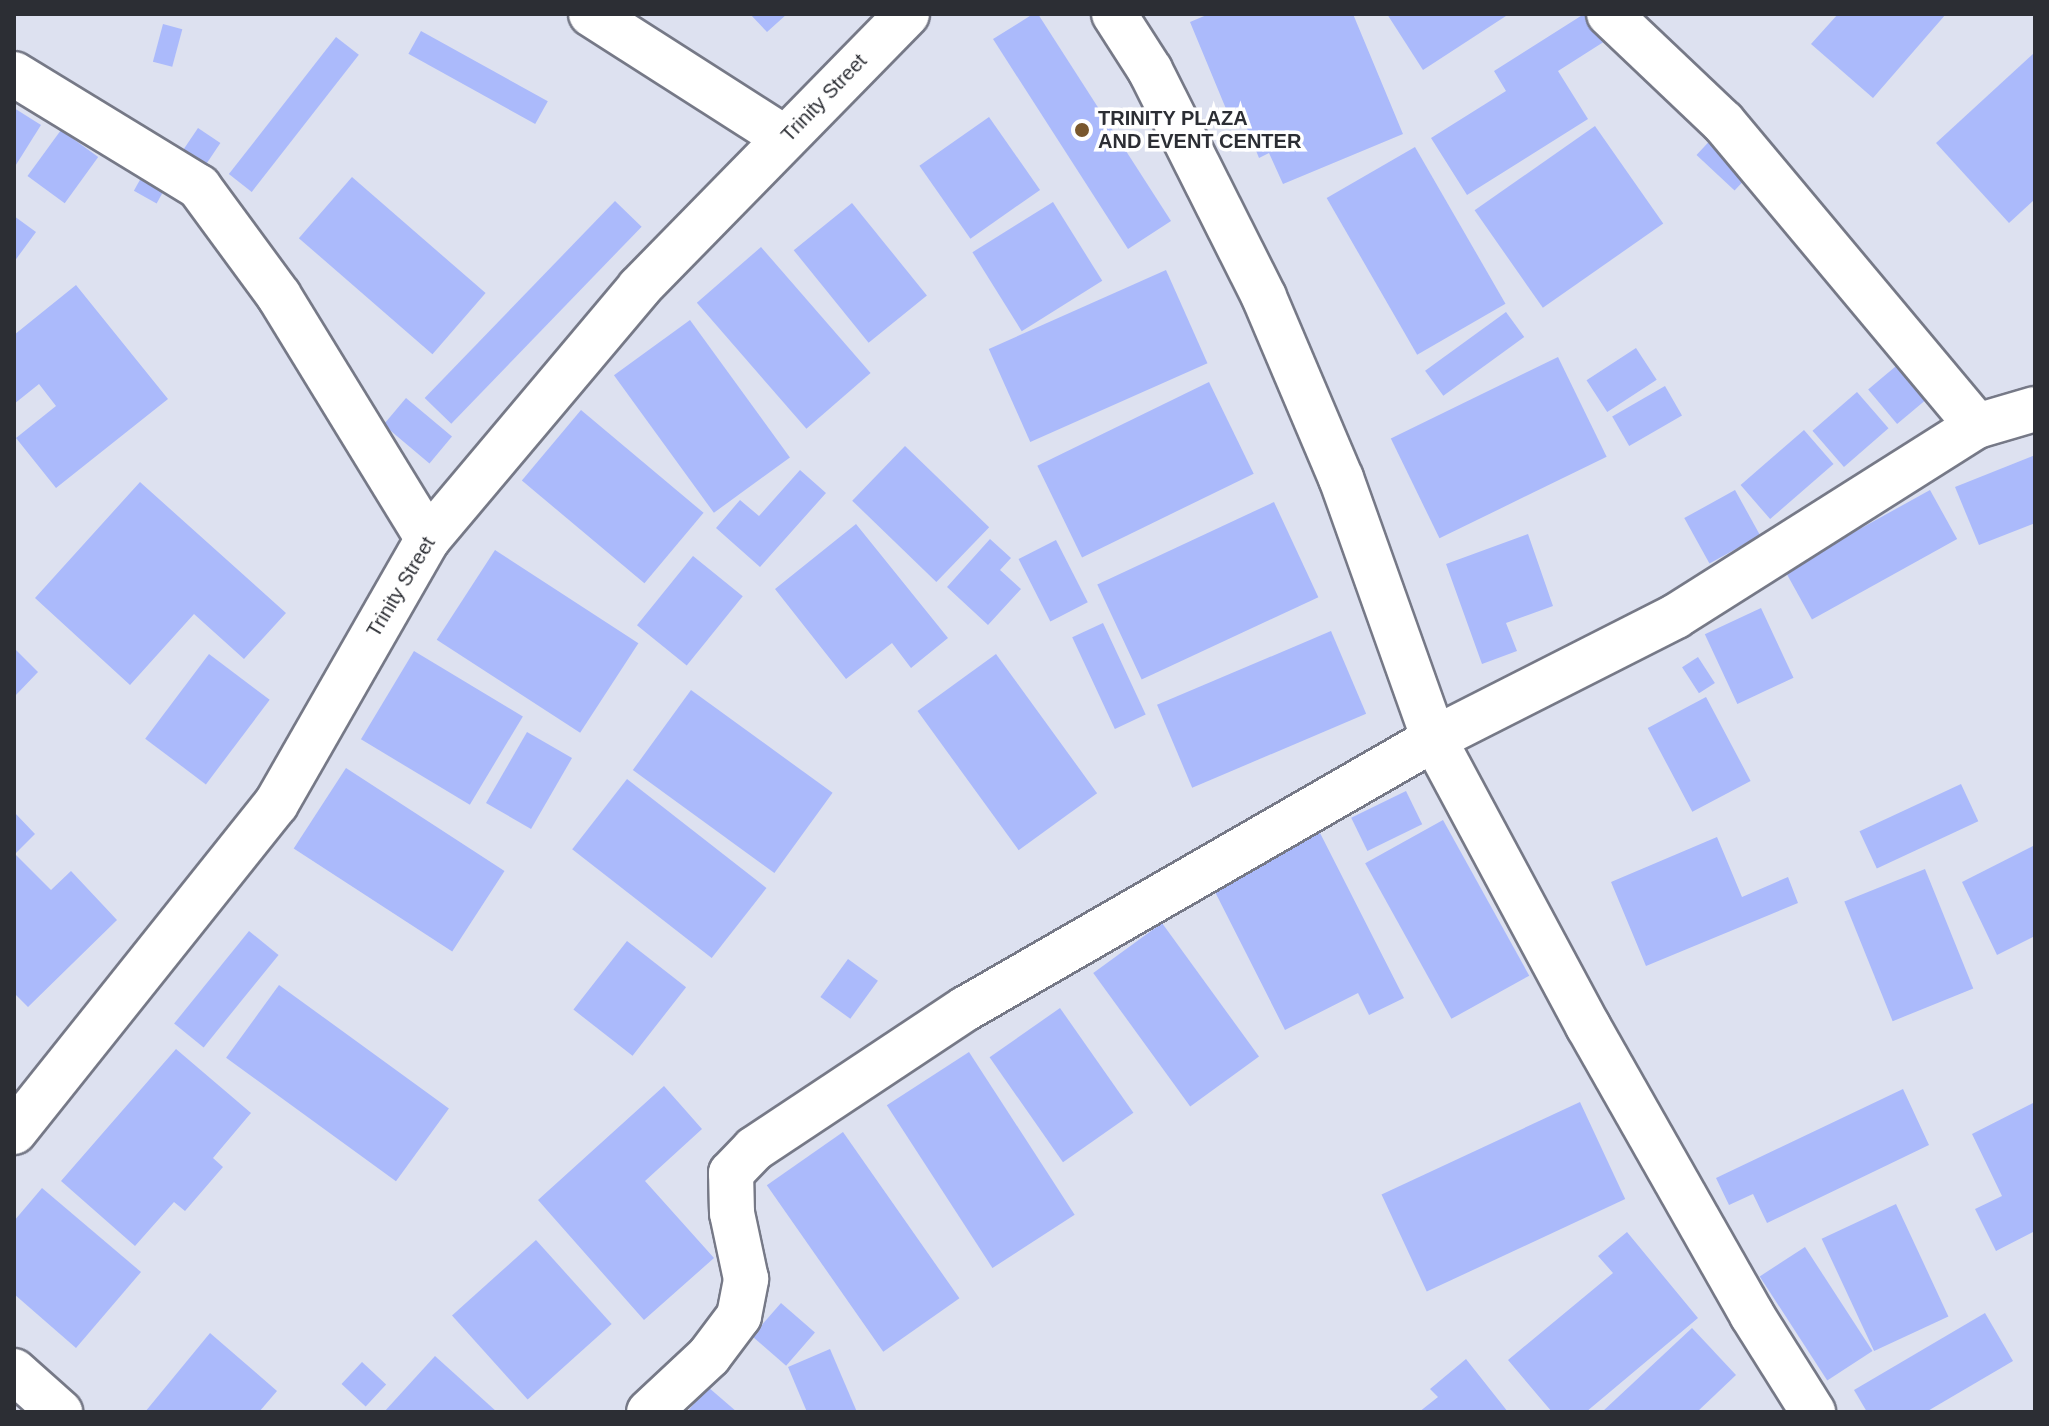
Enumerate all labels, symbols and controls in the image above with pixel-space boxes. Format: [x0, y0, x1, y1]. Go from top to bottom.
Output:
street label: Trinity Street [776, 49, 872, 147]
place label: TRINITY PLAZA AND EVENT CENTER [1098, 106, 1301, 153]
marker: TRINITY PLAZA AND EVENT CENTER [1073, 121, 1091, 139]
street label: Trinity Street [362, 533, 440, 641]

